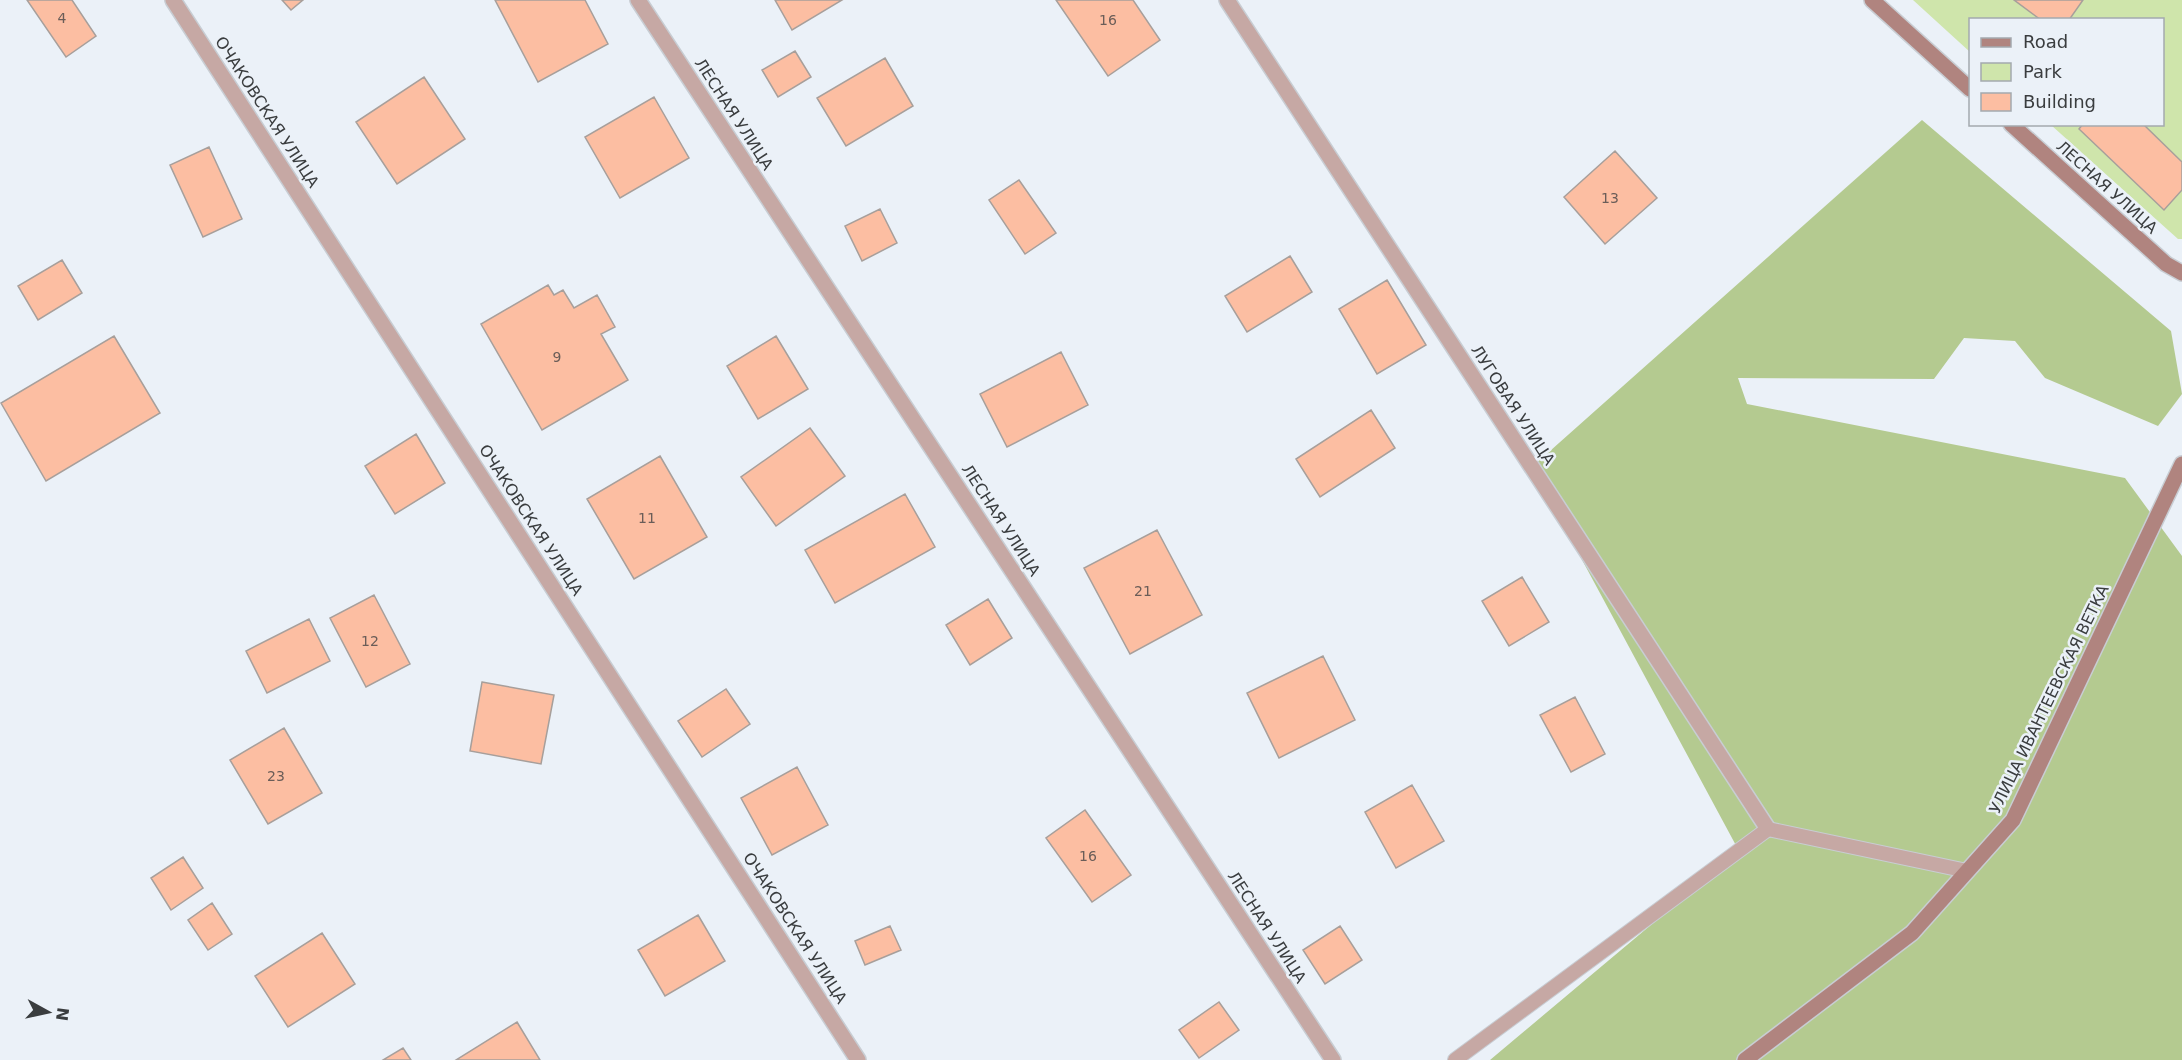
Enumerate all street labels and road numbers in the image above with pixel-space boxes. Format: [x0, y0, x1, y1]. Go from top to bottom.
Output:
street label: ОЧАКОВСКАЯ УЛИЦА [211, 33, 323, 191]
street label: ЛЕСНАЯ УЛИЦА [691, 54, 777, 174]
street label: ЛЕСНАЯ УЛИЦА [2052, 137, 2162, 237]
street label: ЛУГОВАЯ УЛИЦА [1467, 341, 1559, 469]
street label: ОЧАКОВСКАЯ УЛИЦА [475, 441, 587, 599]
street label: ЛЕСНАЯ УЛИЦА [958, 460, 1044, 580]
street label: УЛИЦА ИВАНТЕЕВСКАЯ ВЕТКА [1985, 582, 2113, 816]
street label: ОЧАКОВСКАЯ УЛИЦА [739, 849, 851, 1007]
street label: ЛЕСНАЯ УЛИЦА [1224, 867, 1310, 987]

